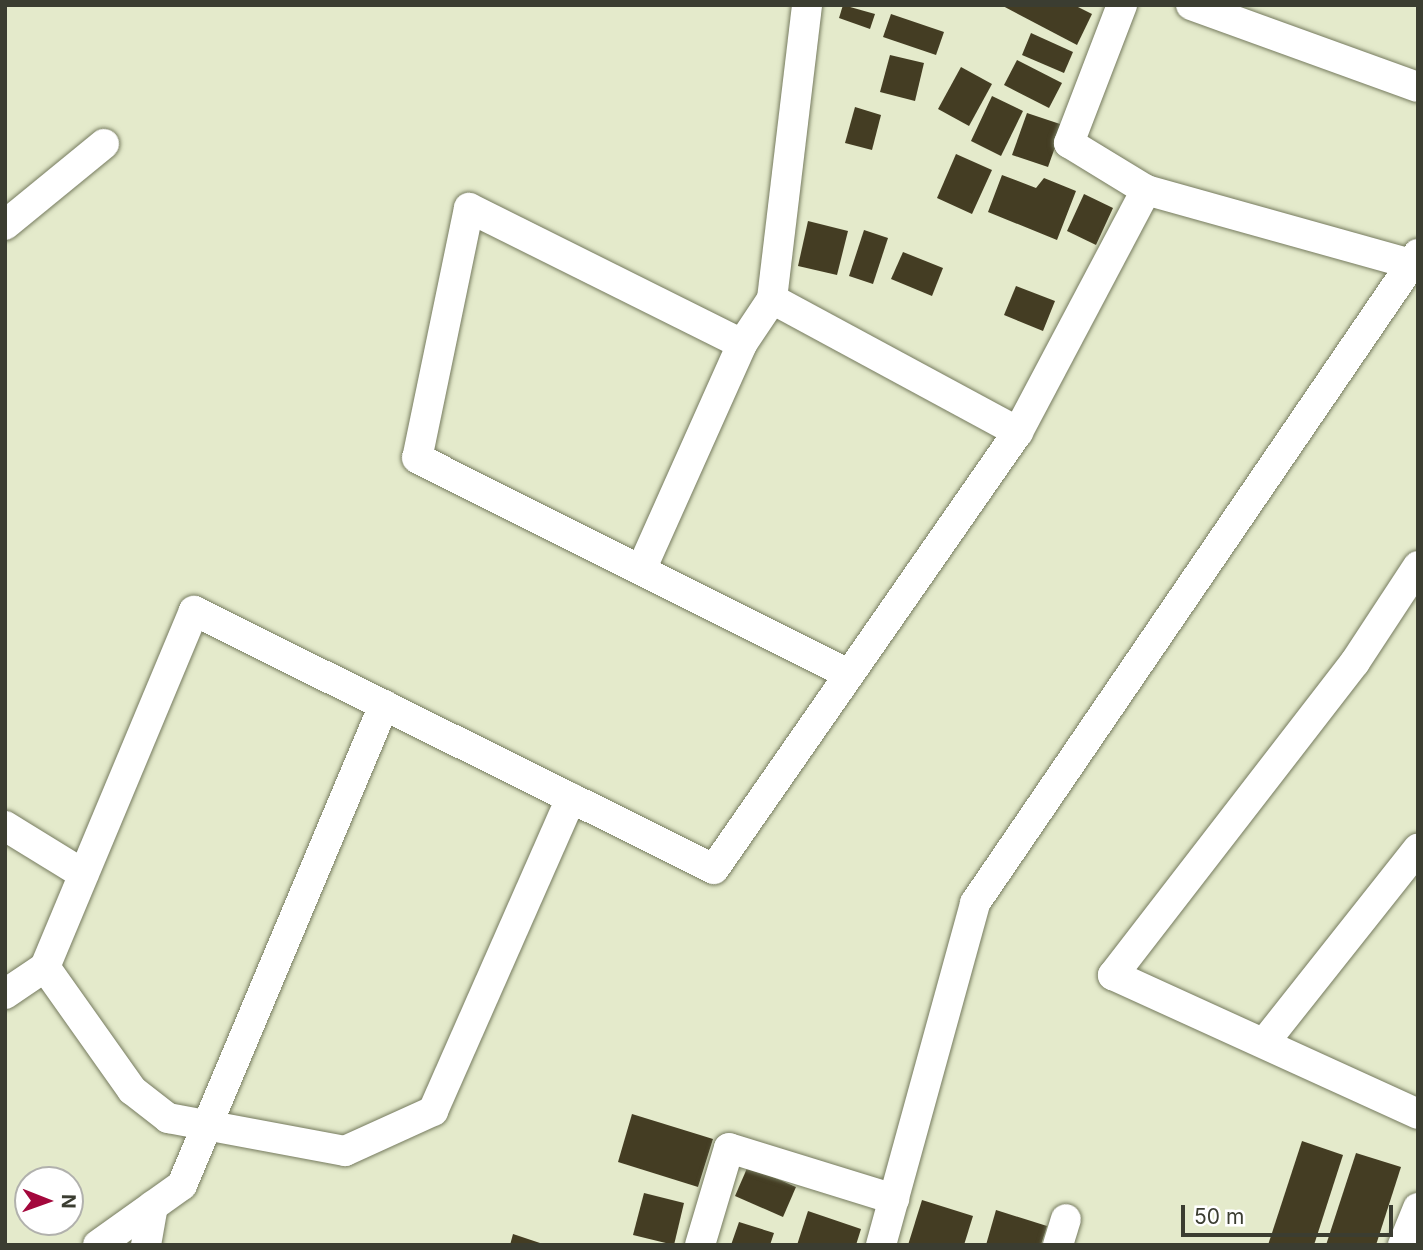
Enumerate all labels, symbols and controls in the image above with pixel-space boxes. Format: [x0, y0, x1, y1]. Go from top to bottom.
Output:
north arrow [14, 1166, 84, 1236]
scale bar [1185, 1190, 1397, 1234]
text: N [57, 1194, 80, 1209]
text: 50 m [1194, 1204, 1244, 1229]

